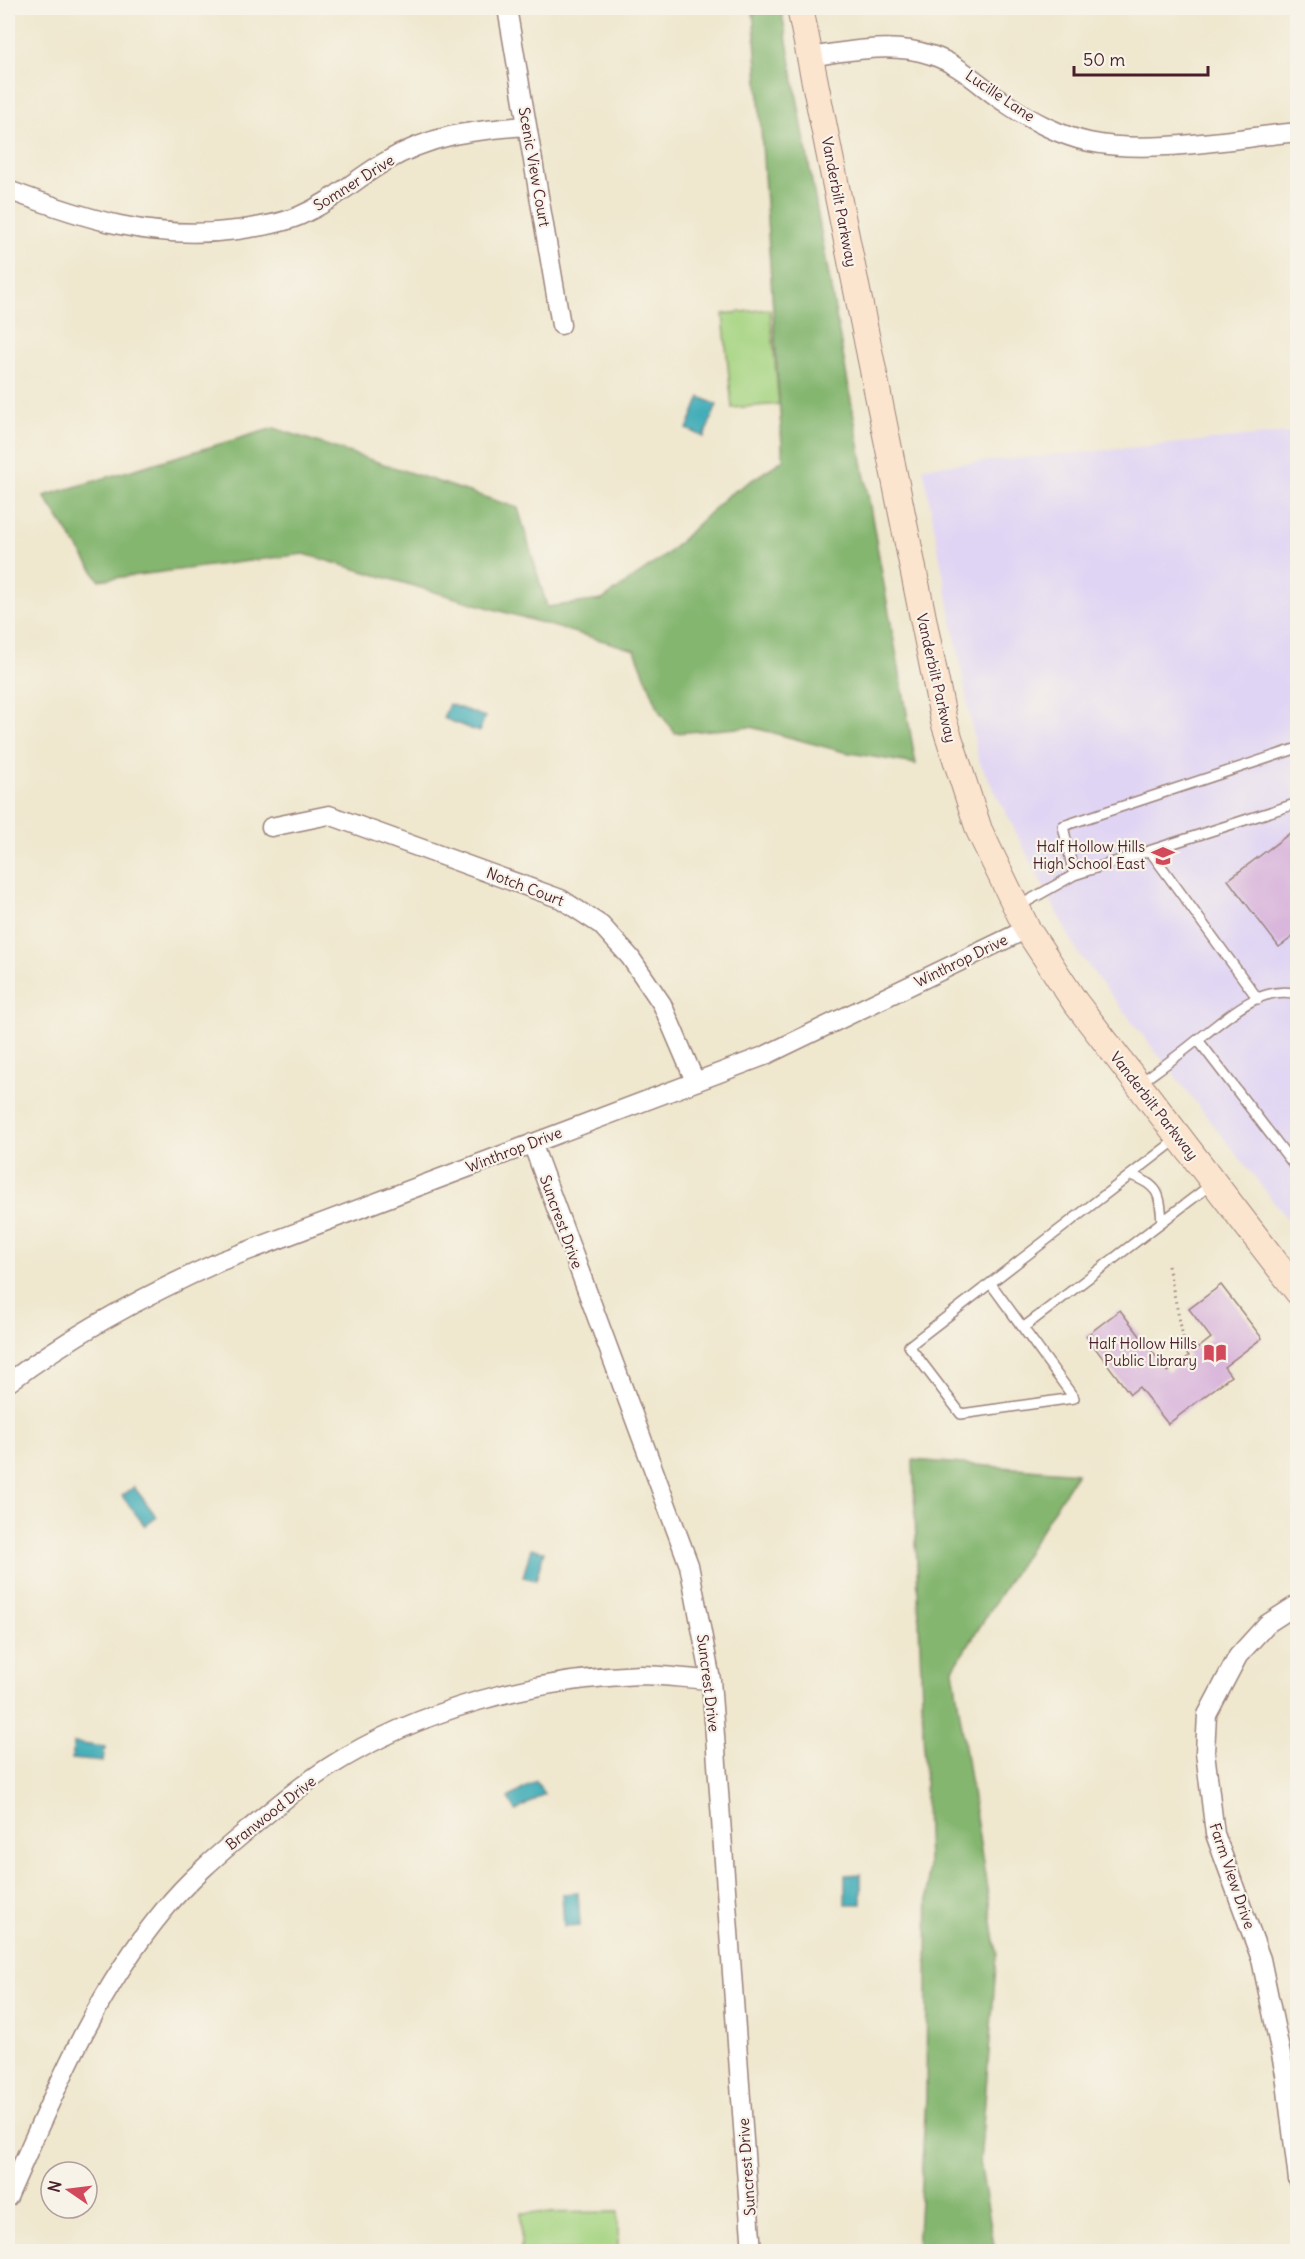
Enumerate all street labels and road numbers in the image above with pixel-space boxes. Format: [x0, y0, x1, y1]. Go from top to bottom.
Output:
street label: Lucille Lane [962, 65, 1039, 126]
street label: Scenic View Court [515, 106, 554, 228]
street label: Vanderbilt Parkway [818, 135, 861, 269]
street label: Somner Drive [310, 150, 398, 215]
street label: Vanderbilt Parkway [912, 611, 961, 745]
street label: Notch Court [484, 863, 567, 910]
street label: Winthrop Drive [911, 930, 1010, 991]
street label: Vanderbilt Parkway [1106, 1048, 1203, 1164]
street label: Winthrop Drive [463, 1123, 565, 1177]
street label: Suncrest Drive [536, 1172, 587, 1271]
street label: Suncrest Drive [693, 1633, 724, 1733]
street label: Branwood Drive [222, 1771, 320, 1854]
street label: Farm View Drive [1205, 1820, 1260, 1931]
street label: Suncrest Drive [734, 2117, 759, 2217]

